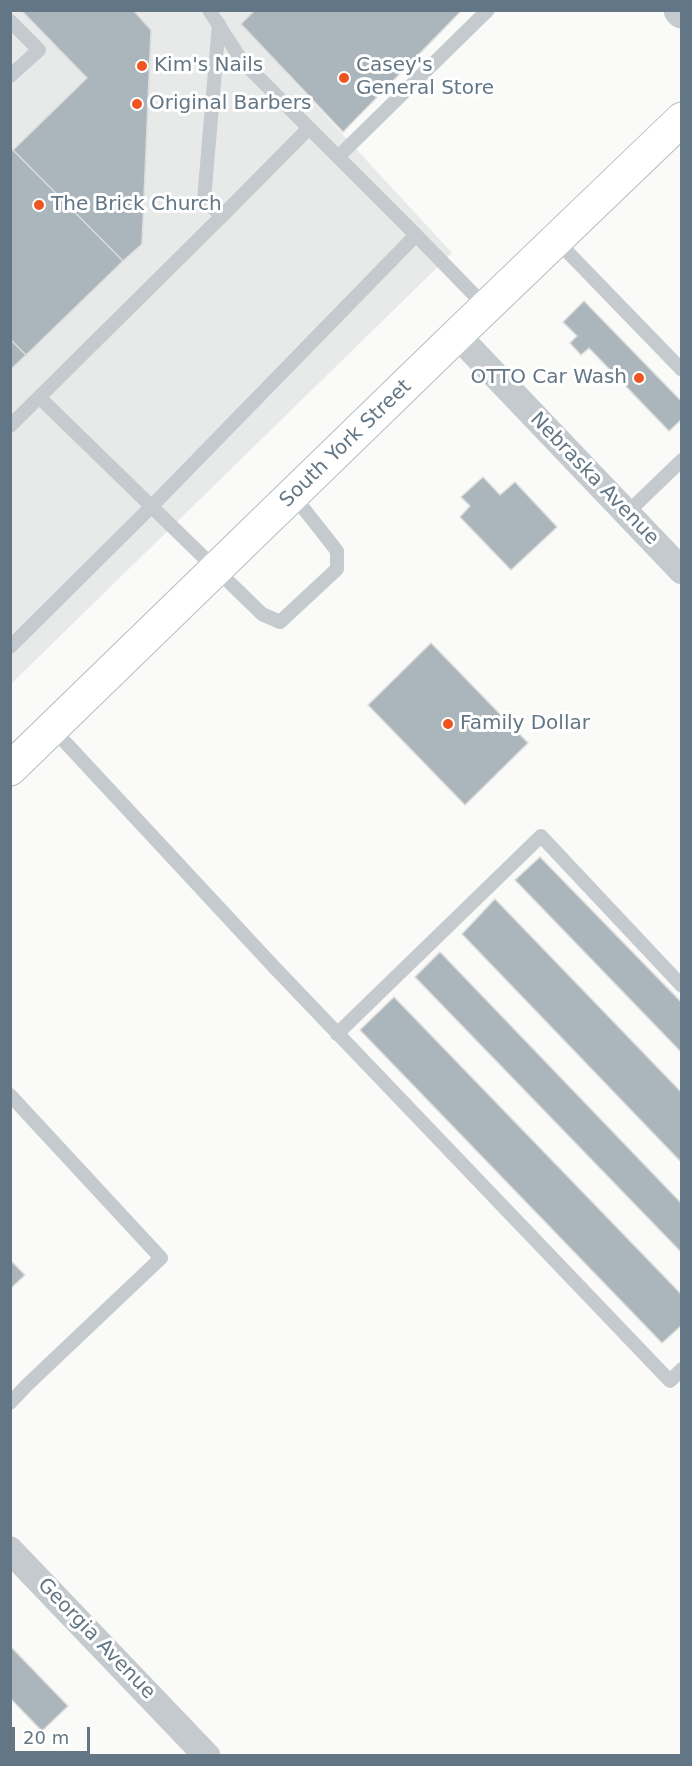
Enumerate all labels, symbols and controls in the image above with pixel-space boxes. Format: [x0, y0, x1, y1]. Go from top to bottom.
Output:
place label: Kim's Nails [154, 54, 263, 78]
place label: Casey's General Store [356, 54, 494, 101]
marker: Kim's Nails [135, 59, 149, 73]
marker: Casey's General Store [337, 71, 351, 85]
place label: Original Barbers [149, 92, 311, 116]
marker: Original Barbers [130, 97, 144, 111]
place label: The Brick Church [51, 193, 222, 217]
marker: The Brick Church [32, 198, 46, 212]
place label: OTTO Car Wash [470, 366, 627, 390]
marker: OTTO Car Wash [632, 371, 646, 385]
street label: South York Street [275, 375, 417, 513]
street label: Nebraska Avenue [525, 408, 663, 550]
place label: Family Dollar [460, 712, 590, 736]
marker: Family Dollar [441, 717, 455, 731]
street label: Georgia Avenue [32, 1573, 160, 1705]
scale bar [15, 1715, 93, 1753]
text: 20 m [23, 1727, 69, 1748]

